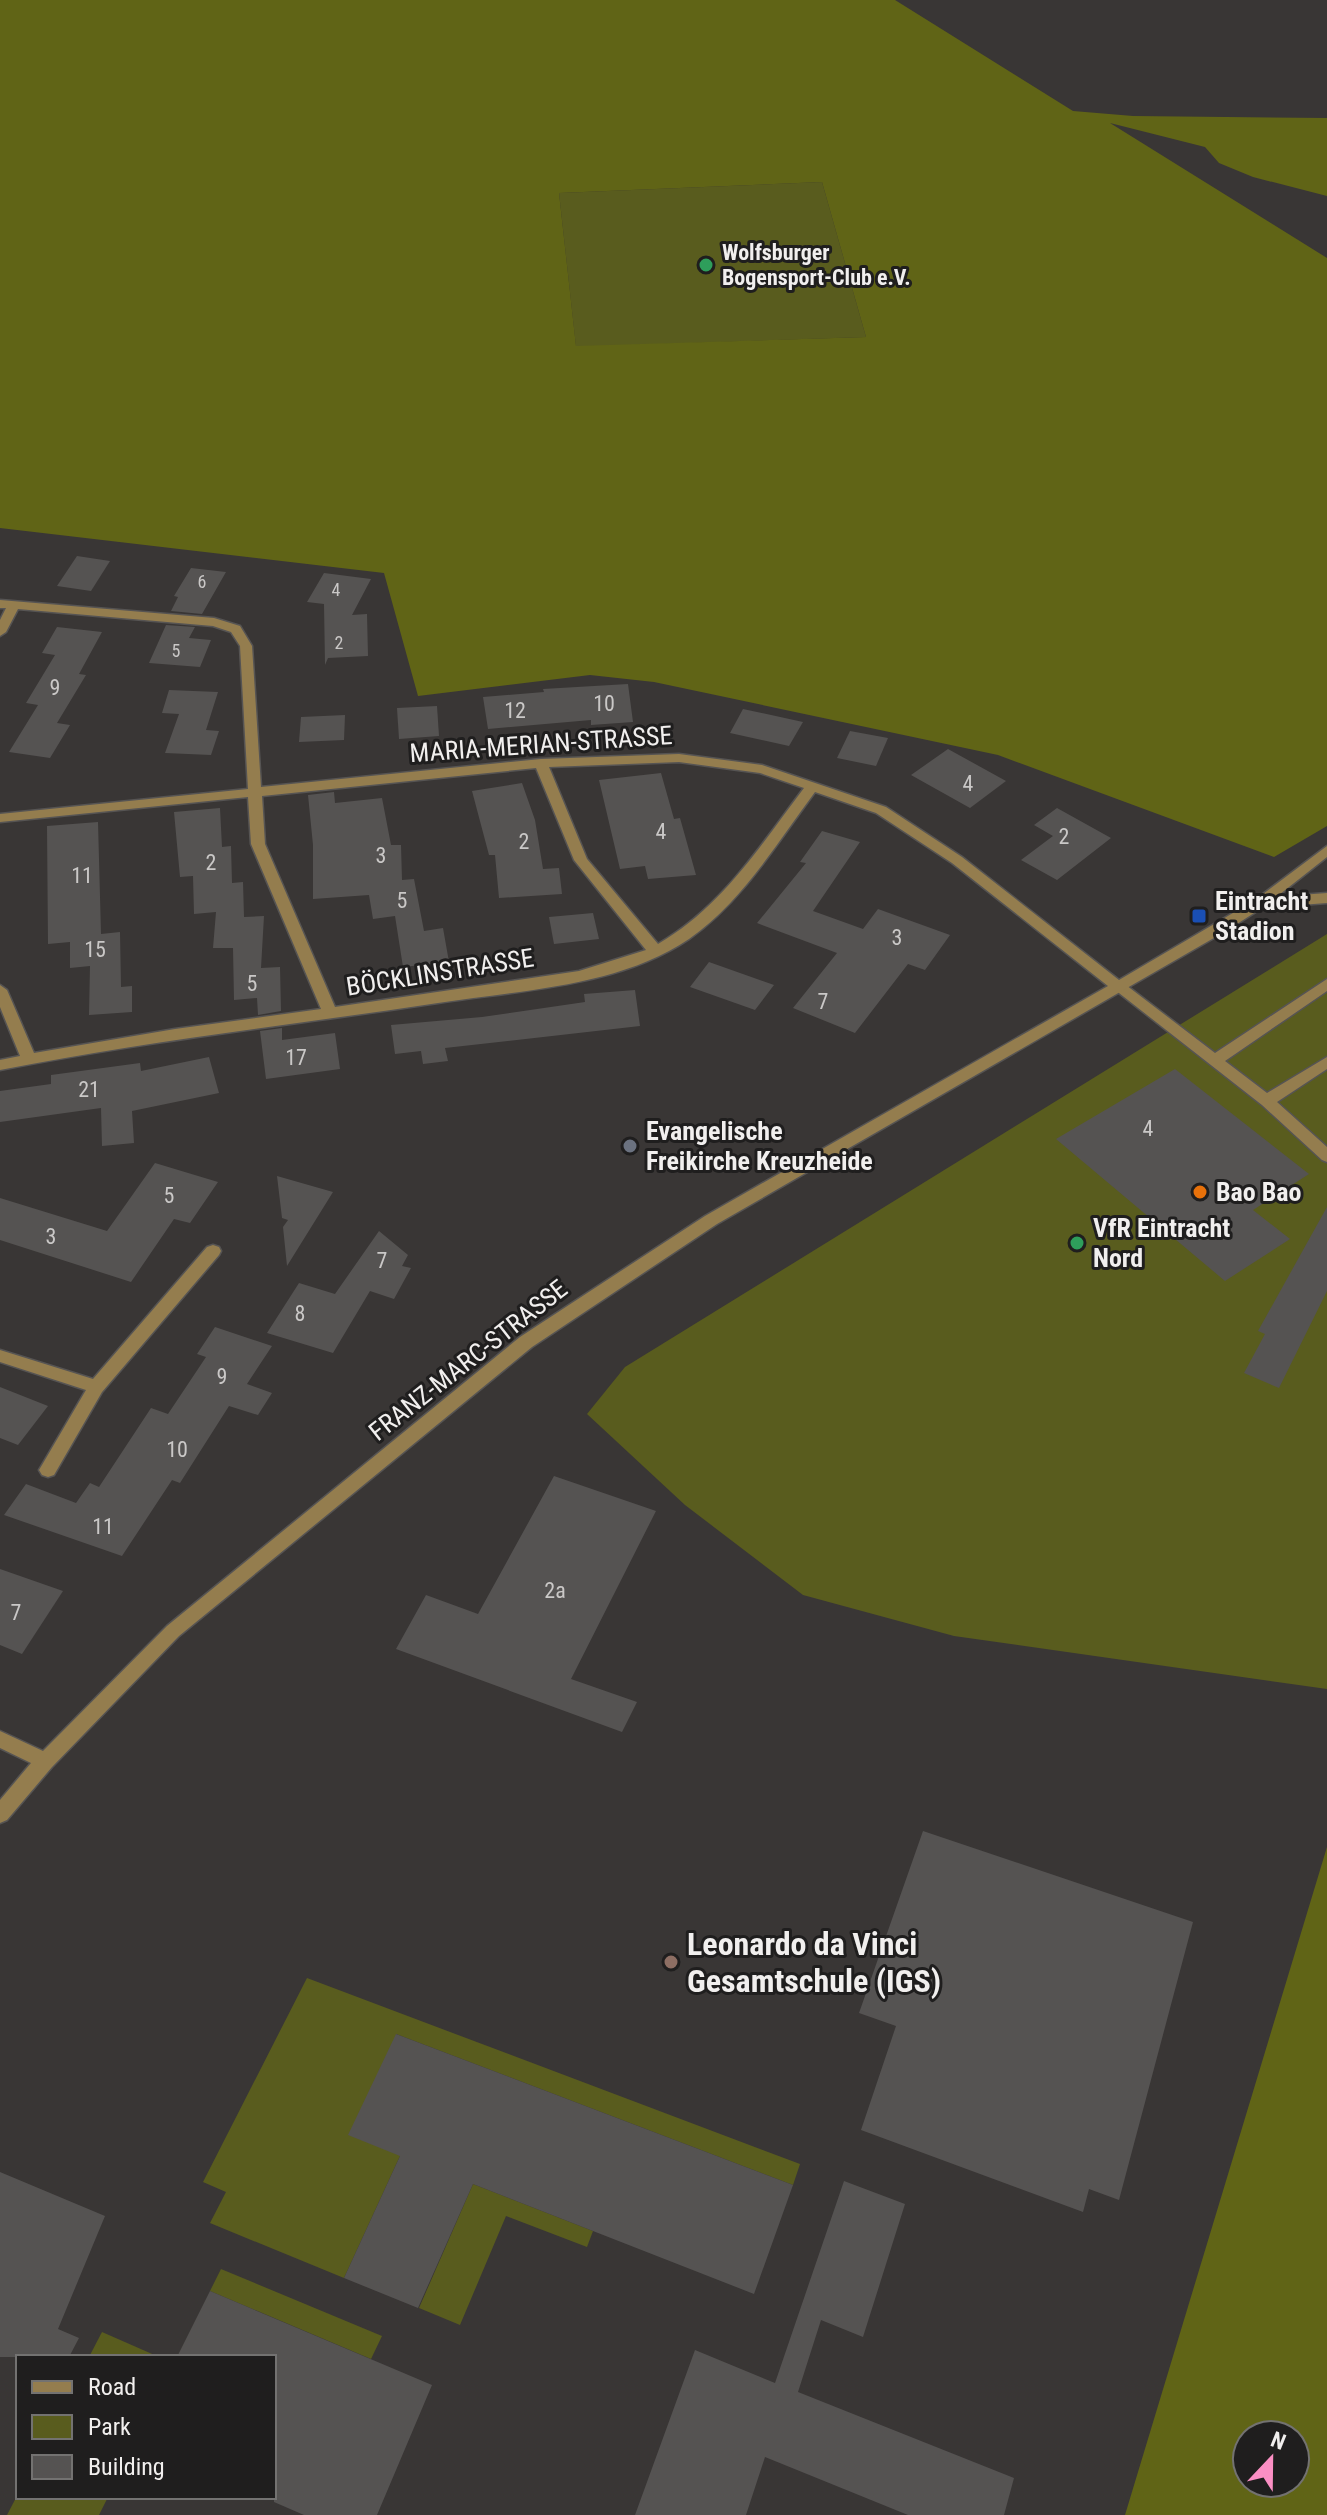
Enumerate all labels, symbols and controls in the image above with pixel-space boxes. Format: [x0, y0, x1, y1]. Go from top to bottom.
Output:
place label: Wolfsburger Bogensport-Club e.V. [722, 240, 911, 290]
marker: Wolfsburger Bogensport-Club e.V. [697, 256, 715, 274]
house number: 6 [198, 571, 206, 592]
house number: 4 [332, 579, 341, 600]
house number: 2 [335, 632, 344, 653]
house number: 5 [172, 640, 181, 661]
house number: 9 [50, 675, 60, 700]
house number: 10 [593, 691, 615, 716]
house number: 12 [504, 698, 526, 723]
street label: MARIA-MERIAN-STRASSE [409, 720, 673, 768]
house number: 4 [963, 771, 974, 796]
house number: 4 [656, 819, 667, 844]
house number: 2 [1059, 824, 1069, 849]
house number: 2 [519, 829, 529, 854]
house number: 3 [376, 843, 386, 868]
house number: 2 [206, 850, 216, 875]
house number: 11 [71, 863, 93, 888]
place label: Eintracht Stadion [1215, 886, 1308, 946]
house number: 5 [397, 888, 407, 913]
marker: Eintracht Stadion [1190, 907, 1208, 925]
house number: 3 [892, 925, 902, 950]
house number: 15 [84, 937, 106, 962]
street label: BÖCKLINSTRASSE [344, 942, 536, 1002]
house number: 5 [247, 971, 257, 996]
house number: 7 [818, 989, 828, 1014]
house number: 17 [285, 1045, 307, 1070]
house number: 21 [78, 1077, 100, 1102]
place label: Evangelische Freikirche Kreuzheide [646, 1116, 873, 1176]
house number: 4 [1143, 1116, 1154, 1141]
marker: Evangelische Freikirche Kreuzheide [621, 1137, 639, 1155]
place label: Bao Bao [1216, 1177, 1302, 1207]
house number: 5 [164, 1183, 174, 1208]
marker: Bao Bao [1191, 1183, 1209, 1201]
place label: VfR Eintracht Nord [1093, 1213, 1230, 1273]
house number: 3 [46, 1224, 56, 1249]
marker: VfR Eintracht Nord [1068, 1234, 1086, 1252]
house number: 7 [377, 1248, 387, 1273]
street label: FRANZ-MARC-STRASSE [363, 1273, 573, 1447]
house number: 8 [295, 1301, 305, 1326]
house number: 9 [217, 1364, 227, 1389]
house number: 10 [166, 1437, 188, 1462]
house number: 11 [92, 1514, 114, 1539]
house number: 2a [544, 1578, 566, 1603]
house number: 7 [11, 1600, 21, 1625]
place label: Leonardo da Vinci Gesamtschule (IGS) [687, 1925, 941, 2000]
marker: Leonardo da Vinci Gesamtschule (IGS) [662, 1953, 680, 1971]
legend [16, 2355, 276, 2499]
text: Road [88, 2373, 136, 2401]
text: Park [88, 2413, 131, 2441]
north arrow [1231, 2419, 1311, 2499]
text: N [1267, 2427, 1289, 2455]
text: Building [88, 2453, 165, 2481]

